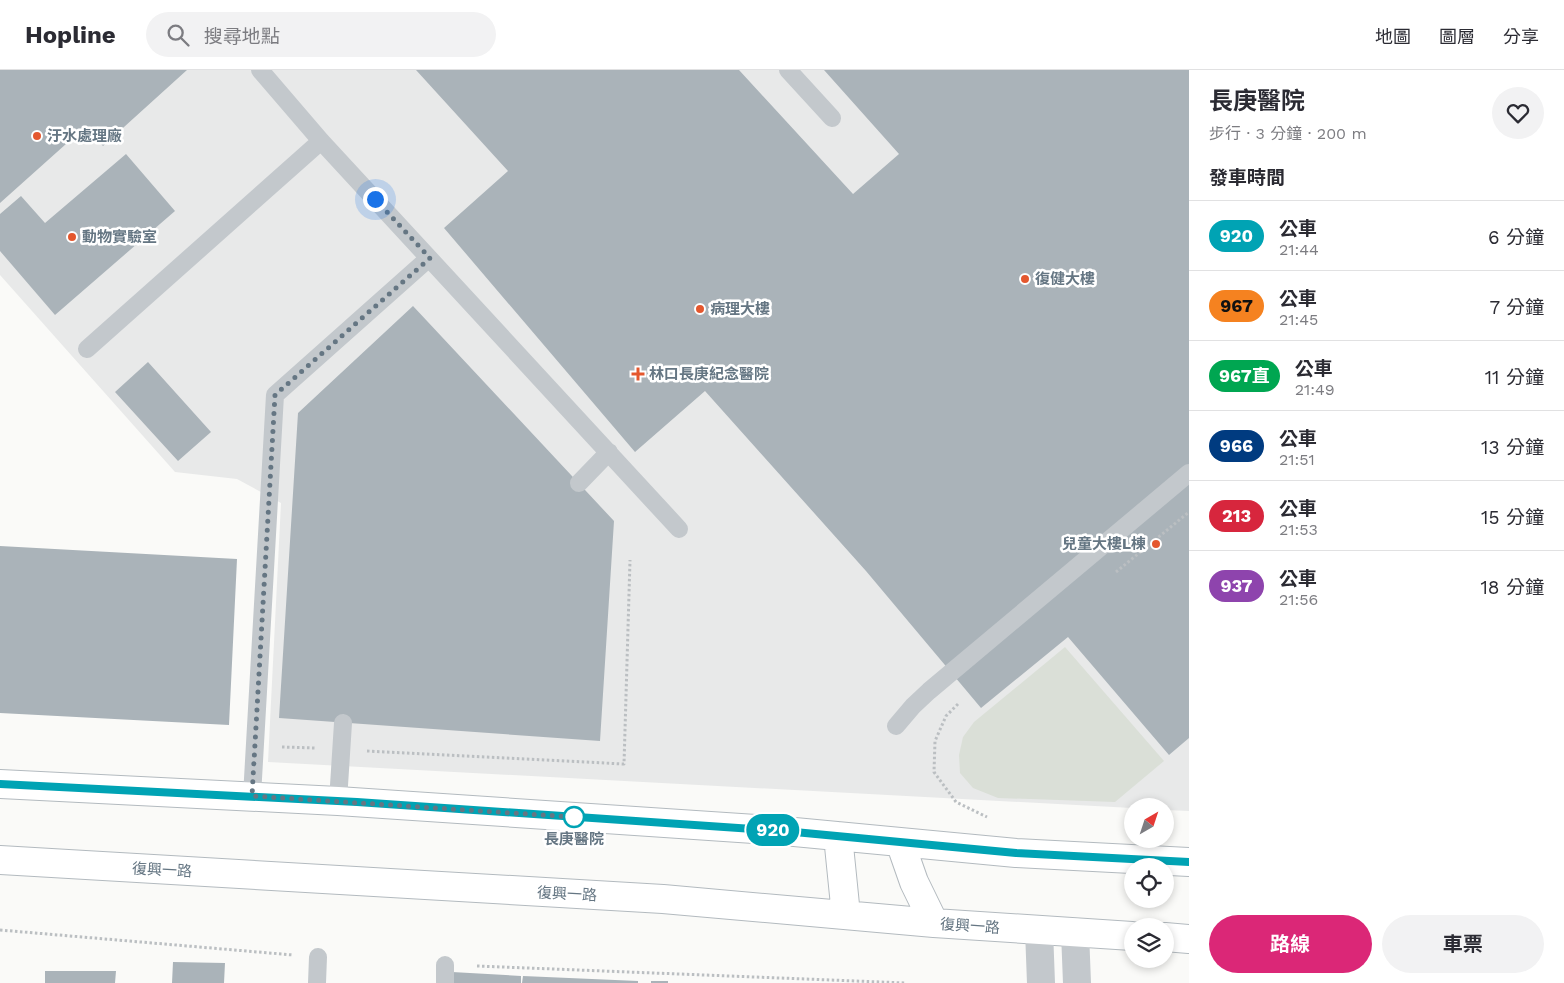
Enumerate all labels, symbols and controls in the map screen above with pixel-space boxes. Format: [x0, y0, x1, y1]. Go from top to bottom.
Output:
search box [146, 12, 496, 57]
text: Hopline [25, 21, 116, 49]
icon: search [164, 21, 192, 49]
text: 搜尋地點 [204, 25, 280, 48]
text: 地圖 [1375, 26, 1411, 47]
text: 圖層 [1439, 26, 1475, 47]
text: 分享 [1503, 26, 1539, 47]
text: 長庚醫院 [1209, 87, 1305, 115]
button: heart [1492, 87, 1544, 139]
text: 步行 · 3 分鐘 · 200 m [1209, 124, 1367, 143]
place label: 汙水處理廠 [47, 127, 122, 145]
marker: 汙水處理廠 [31, 130, 43, 142]
text: 發車時間 [1209, 166, 1285, 189]
your location [363, 187, 388, 212]
text: 公車 [1279, 217, 1317, 240]
text: 920 [1220, 225, 1253, 246]
text: 6 分鐘 [1488, 226, 1544, 249]
place label: 動物實驗室 [82, 228, 157, 246]
marker: 動物實驗室 [66, 231, 78, 243]
text: 21:44 [1279, 240, 1319, 259]
place label: 復健大樓 [1035, 270, 1095, 288]
marker: 復健大樓 [1019, 273, 1031, 285]
text: 公車 [1279, 287, 1317, 310]
text: 967 [1220, 295, 1253, 316]
text: 7 分鐘 [1489, 296, 1544, 319]
place label: 病理大樓 [710, 300, 770, 318]
marker: 病理大樓 [694, 303, 706, 315]
text: 21:45 [1279, 310, 1318, 329]
text: 公車 [1295, 357, 1333, 380]
place label: 林口長庚紀念醫院 [649, 365, 769, 383]
text: 967直 [1219, 365, 1270, 386]
text: 11 分鐘 [1485, 366, 1544, 389]
marker: 林口長庚紀念醫院 [631, 367, 645, 381]
text: 21:49 [1295, 380, 1335, 399]
text: 公車 [1279, 427, 1317, 450]
text: 966 [1220, 435, 1253, 456]
text: 13 分鐘 [1481, 436, 1544, 459]
text: 21:51 [1279, 450, 1315, 469]
text: 公車 [1279, 497, 1317, 520]
text: 213 [1222, 505, 1251, 526]
text: 15 分鐘 [1481, 506, 1544, 529]
text: 21:53 [1279, 520, 1318, 539]
place label: 兒童大樓L棟 [1062, 535, 1146, 553]
marker: 兒童大樓L棟 [1150, 538, 1162, 550]
text: 公車 [1279, 567, 1317, 590]
text: 937 [1220, 575, 1253, 596]
text: 18 分鐘 [1480, 576, 1544, 599]
text: 21:56 [1279, 590, 1318, 609]
north arrow [1124, 798, 1174, 848]
map controls [1124, 798, 1174, 968]
marker: 長庚醫院 [563, 806, 585, 828]
line badge: 920 [744, 814, 802, 846]
text: 920 [756, 819, 790, 840]
place label: 長庚醫院 [544, 830, 604, 848]
button: locate [1124, 858, 1174, 908]
street label: 復興一路 [132, 859, 192, 881]
street label: 復興一路 [537, 883, 597, 905]
street label: 復興一路 [939, 915, 1001, 937]
button: 路線 [1209, 915, 1372, 973]
button: 車票 [1382, 915, 1544, 973]
button: layers [1124, 918, 1174, 968]

